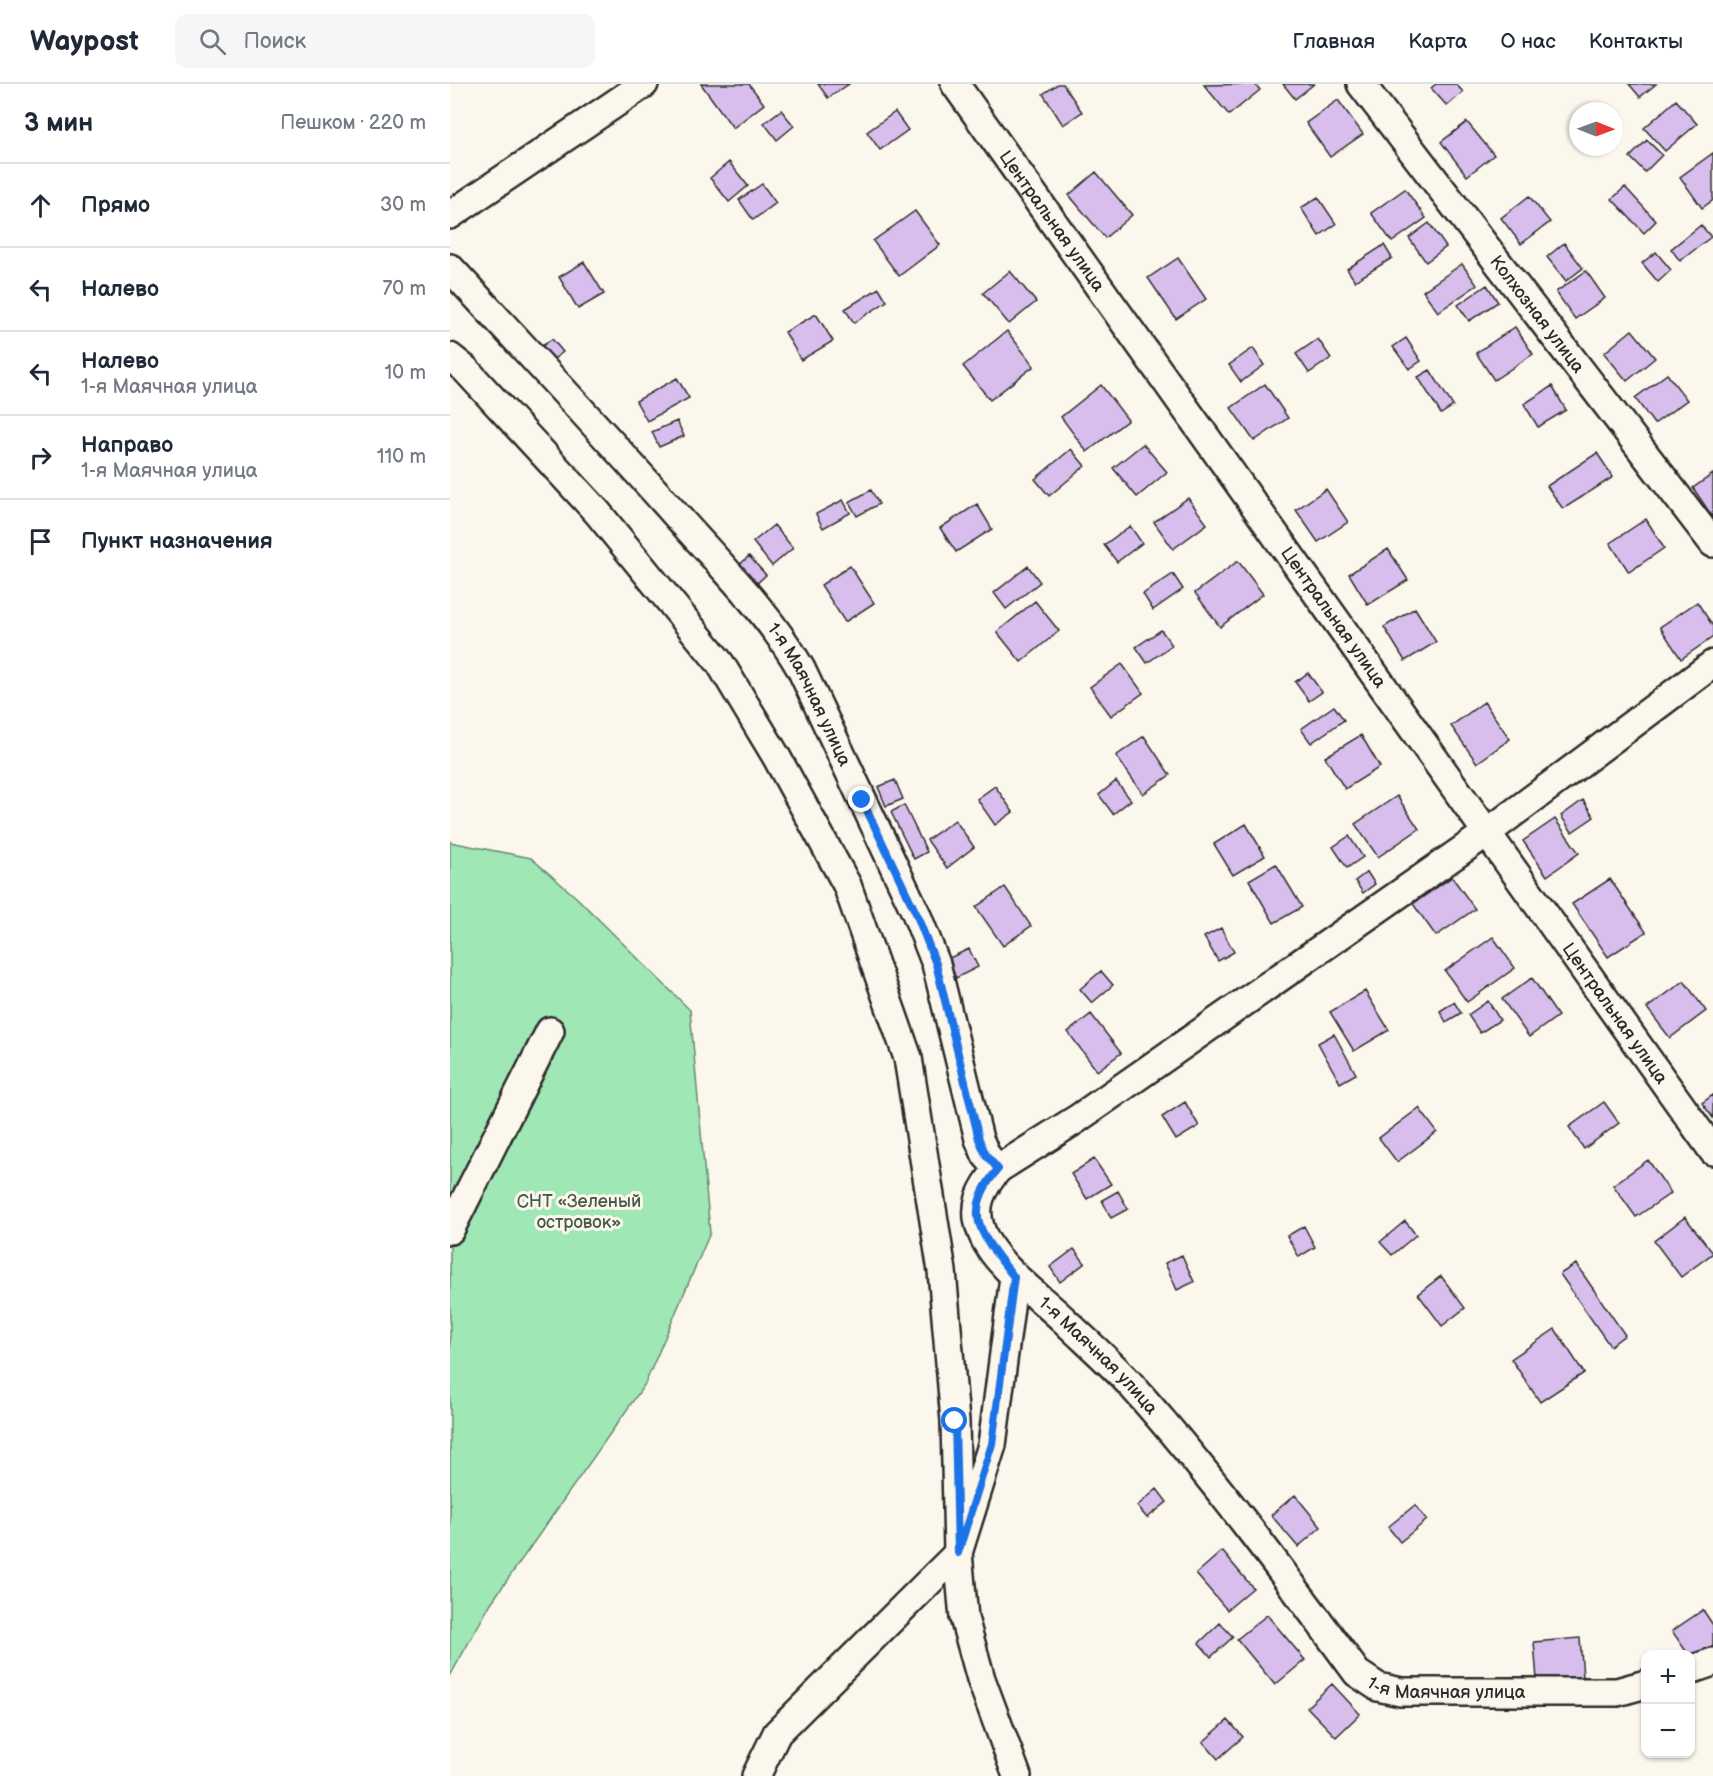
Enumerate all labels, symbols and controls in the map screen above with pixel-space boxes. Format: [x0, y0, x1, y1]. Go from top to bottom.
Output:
search box [175, 14, 595, 68]
text: Waypost [30, 25, 139, 58]
icon: search [196, 25, 229, 58]
text: Поиск [244, 28, 306, 55]
text: Главная [1292, 29, 1375, 54]
text: Карта [1408, 29, 1467, 54]
text: О нас [1500, 29, 1556, 54]
text: Контакты [1589, 29, 1683, 54]
north arrow [1569, 102, 1623, 156]
text: 3 мин [24, 108, 93, 139]
text: Пешком · 220 m [280, 111, 426, 135]
street label: Центральная улица [995, 146, 1110, 296]
icon: ahead [24, 189, 57, 222]
text: Прямо [81, 192, 150, 219]
text: 30 m [380, 193, 426, 217]
street label: Колхозная улица [1486, 251, 1589, 377]
icon: left [24, 273, 57, 306]
text: Налево [81, 276, 159, 303]
text: 70 m [382, 277, 426, 301]
text: Налево [81, 348, 159, 375]
icon: left [24, 357, 57, 390]
text: 10 m [385, 361, 426, 385]
text: 1-я Маячная улица [81, 375, 258, 399]
text: Направо [81, 432, 173, 459]
icon: right [24, 441, 57, 474]
text: 110 m [377, 445, 426, 469]
text: 1-я Маячная улица [81, 459, 258, 483]
icon: arrive [24, 525, 57, 558]
text: Пункт назначения [81, 528, 273, 555]
street label: Центральная улица [1277, 543, 1391, 692]
street label: 1-я Маячная улица [763, 619, 856, 770]
route end [848, 786, 874, 812]
street label: Центральная улица [1558, 939, 1673, 1088]
park label: СНТ «Зеленый островок» [517, 1191, 641, 1233]
street label: 1-я Маячная улица [1034, 1292, 1163, 1419]
route start [941, 1407, 967, 1433]
map controls [1641, 1650, 1695, 1758]
button: + [1641, 1650, 1695, 1704]
street label: 1-я Маячная улица [1363, 1672, 1526, 1703]
button: − [1641, 1704, 1695, 1758]

